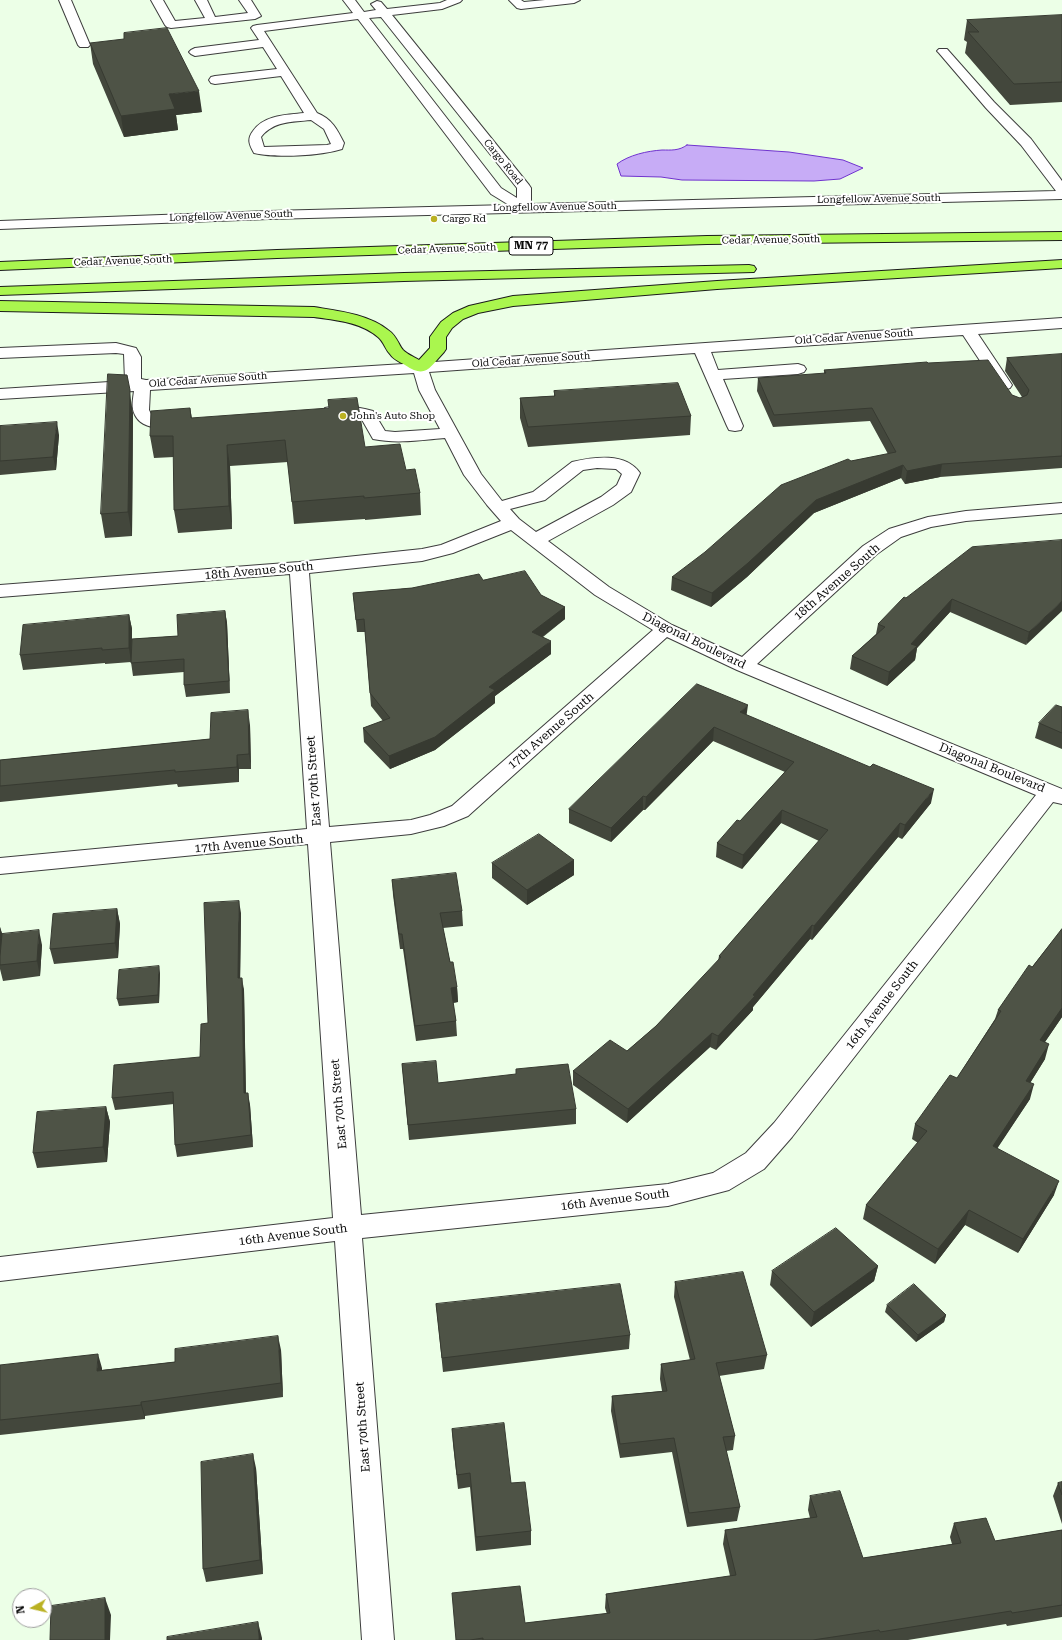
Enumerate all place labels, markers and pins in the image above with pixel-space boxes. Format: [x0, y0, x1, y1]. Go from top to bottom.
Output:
place label: Cargo Rd [442, 213, 486, 225]
marker: Cargo Rd [429, 214, 439, 224]
place label: John's Auto Shop [351, 410, 435, 422]
marker: John's Auto Shop [338, 411, 348, 421]

